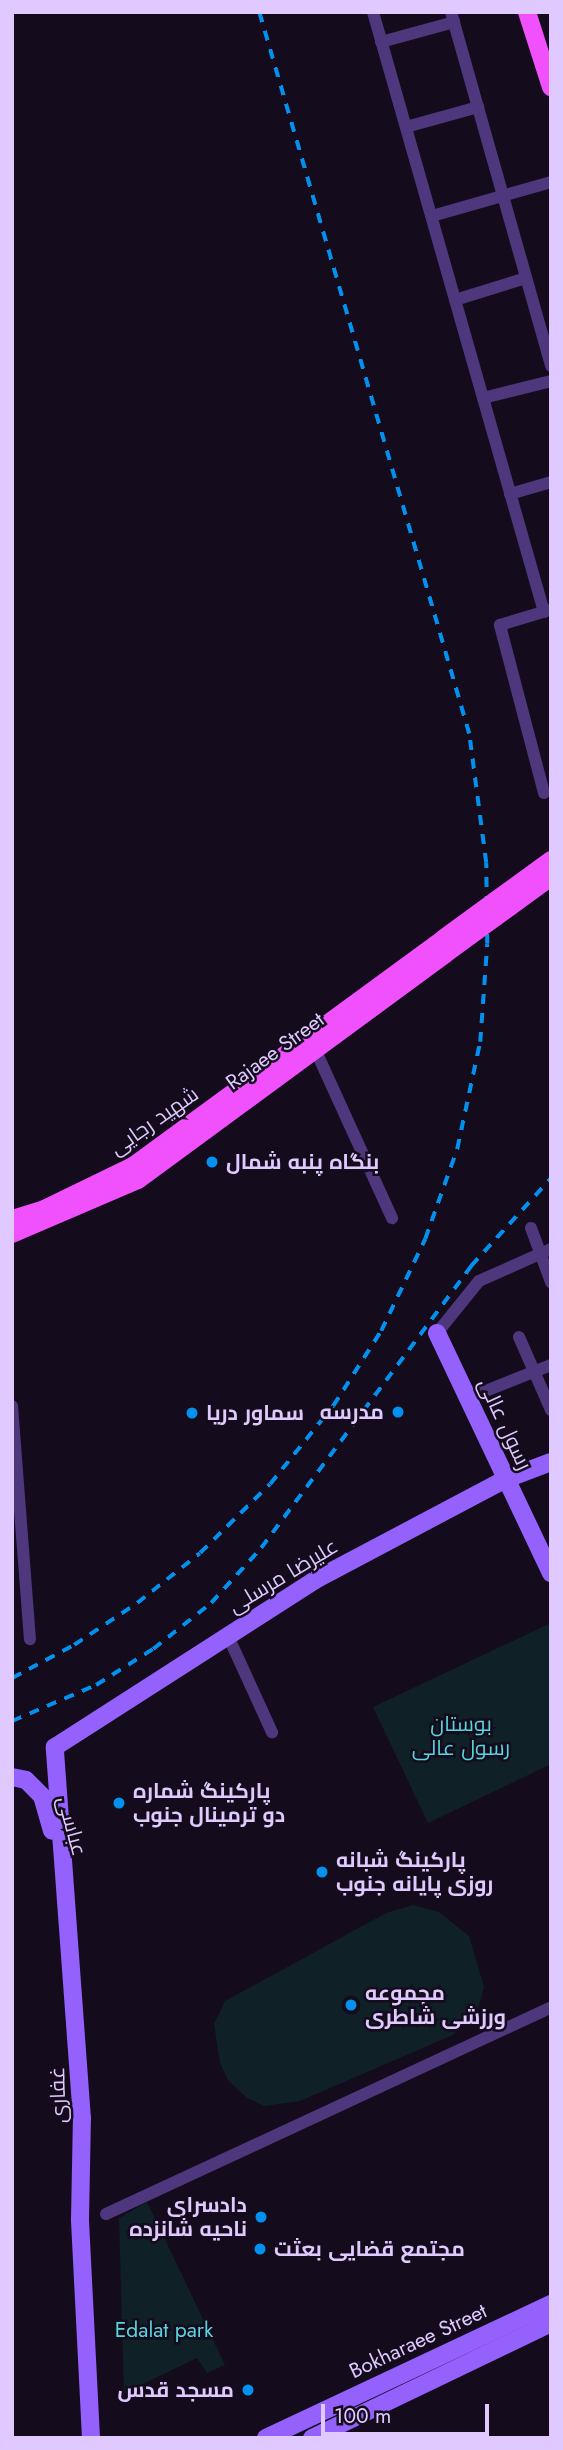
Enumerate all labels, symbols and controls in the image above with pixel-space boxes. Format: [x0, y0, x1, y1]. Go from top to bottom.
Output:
street label: Rajaee Street [221, 1007, 329, 1095]
street label: شهید رجایی [105, 1081, 203, 1161]
place label: بنگاه پنبه شمال [226, 1149, 379, 1175]
marker: بنگاه پنبه شمال [204, 1154, 220, 1170]
street label: رسول عالی [473, 1374, 537, 1474]
place label: مدرسه [320, 1399, 384, 1425]
place label: سماور دریا [206, 1400, 304, 1426]
marker: مدرسه [390, 1404, 406, 1420]
marker: سماور دریا [184, 1405, 200, 1421]
street label: علیرضا مرسلی [224, 1533, 342, 1619]
park label: بوستان رسول عالی [412, 1711, 510, 1761]
place label: پارکینگ شماره دو ترمینال جنوب [133, 1778, 285, 1828]
street label: عباسی [52, 1793, 92, 1859]
marker: پارکینگ شماره دو ترمینال جنوب [111, 1795, 127, 1811]
place label: پارکینگ شبانه روزی پایانه جنوب [336, 1847, 493, 1897]
marker: پارکینگ شبانه روزی پایانه جنوب [314, 1864, 330, 1880]
place label: مجموعه ورزشی شاطری [365, 1980, 506, 2030]
marker: مجموعه ورزشی شاطری [343, 1997, 359, 2013]
street label: غفاری [44, 2066, 72, 2124]
place label: دادسرای ناحیه شانزده [129, 2192, 247, 2242]
marker: دادسرای ناحیه شانزده [253, 2209, 269, 2225]
place label: مجتمع قضایی بعثت [274, 2236, 465, 2262]
marker: مجتمع قضایی بعثت [252, 2241, 268, 2257]
street label: Bokharaee Street [345, 2298, 491, 2384]
park label: Edalat park [115, 2317, 213, 2343]
place label: مسجد قدس [118, 2377, 234, 2403]
marker: مسجد قدس [240, 2382, 256, 2398]
scale bar [325, 2390, 493, 2434]
text: 100 m [334, 2401, 391, 2431]

